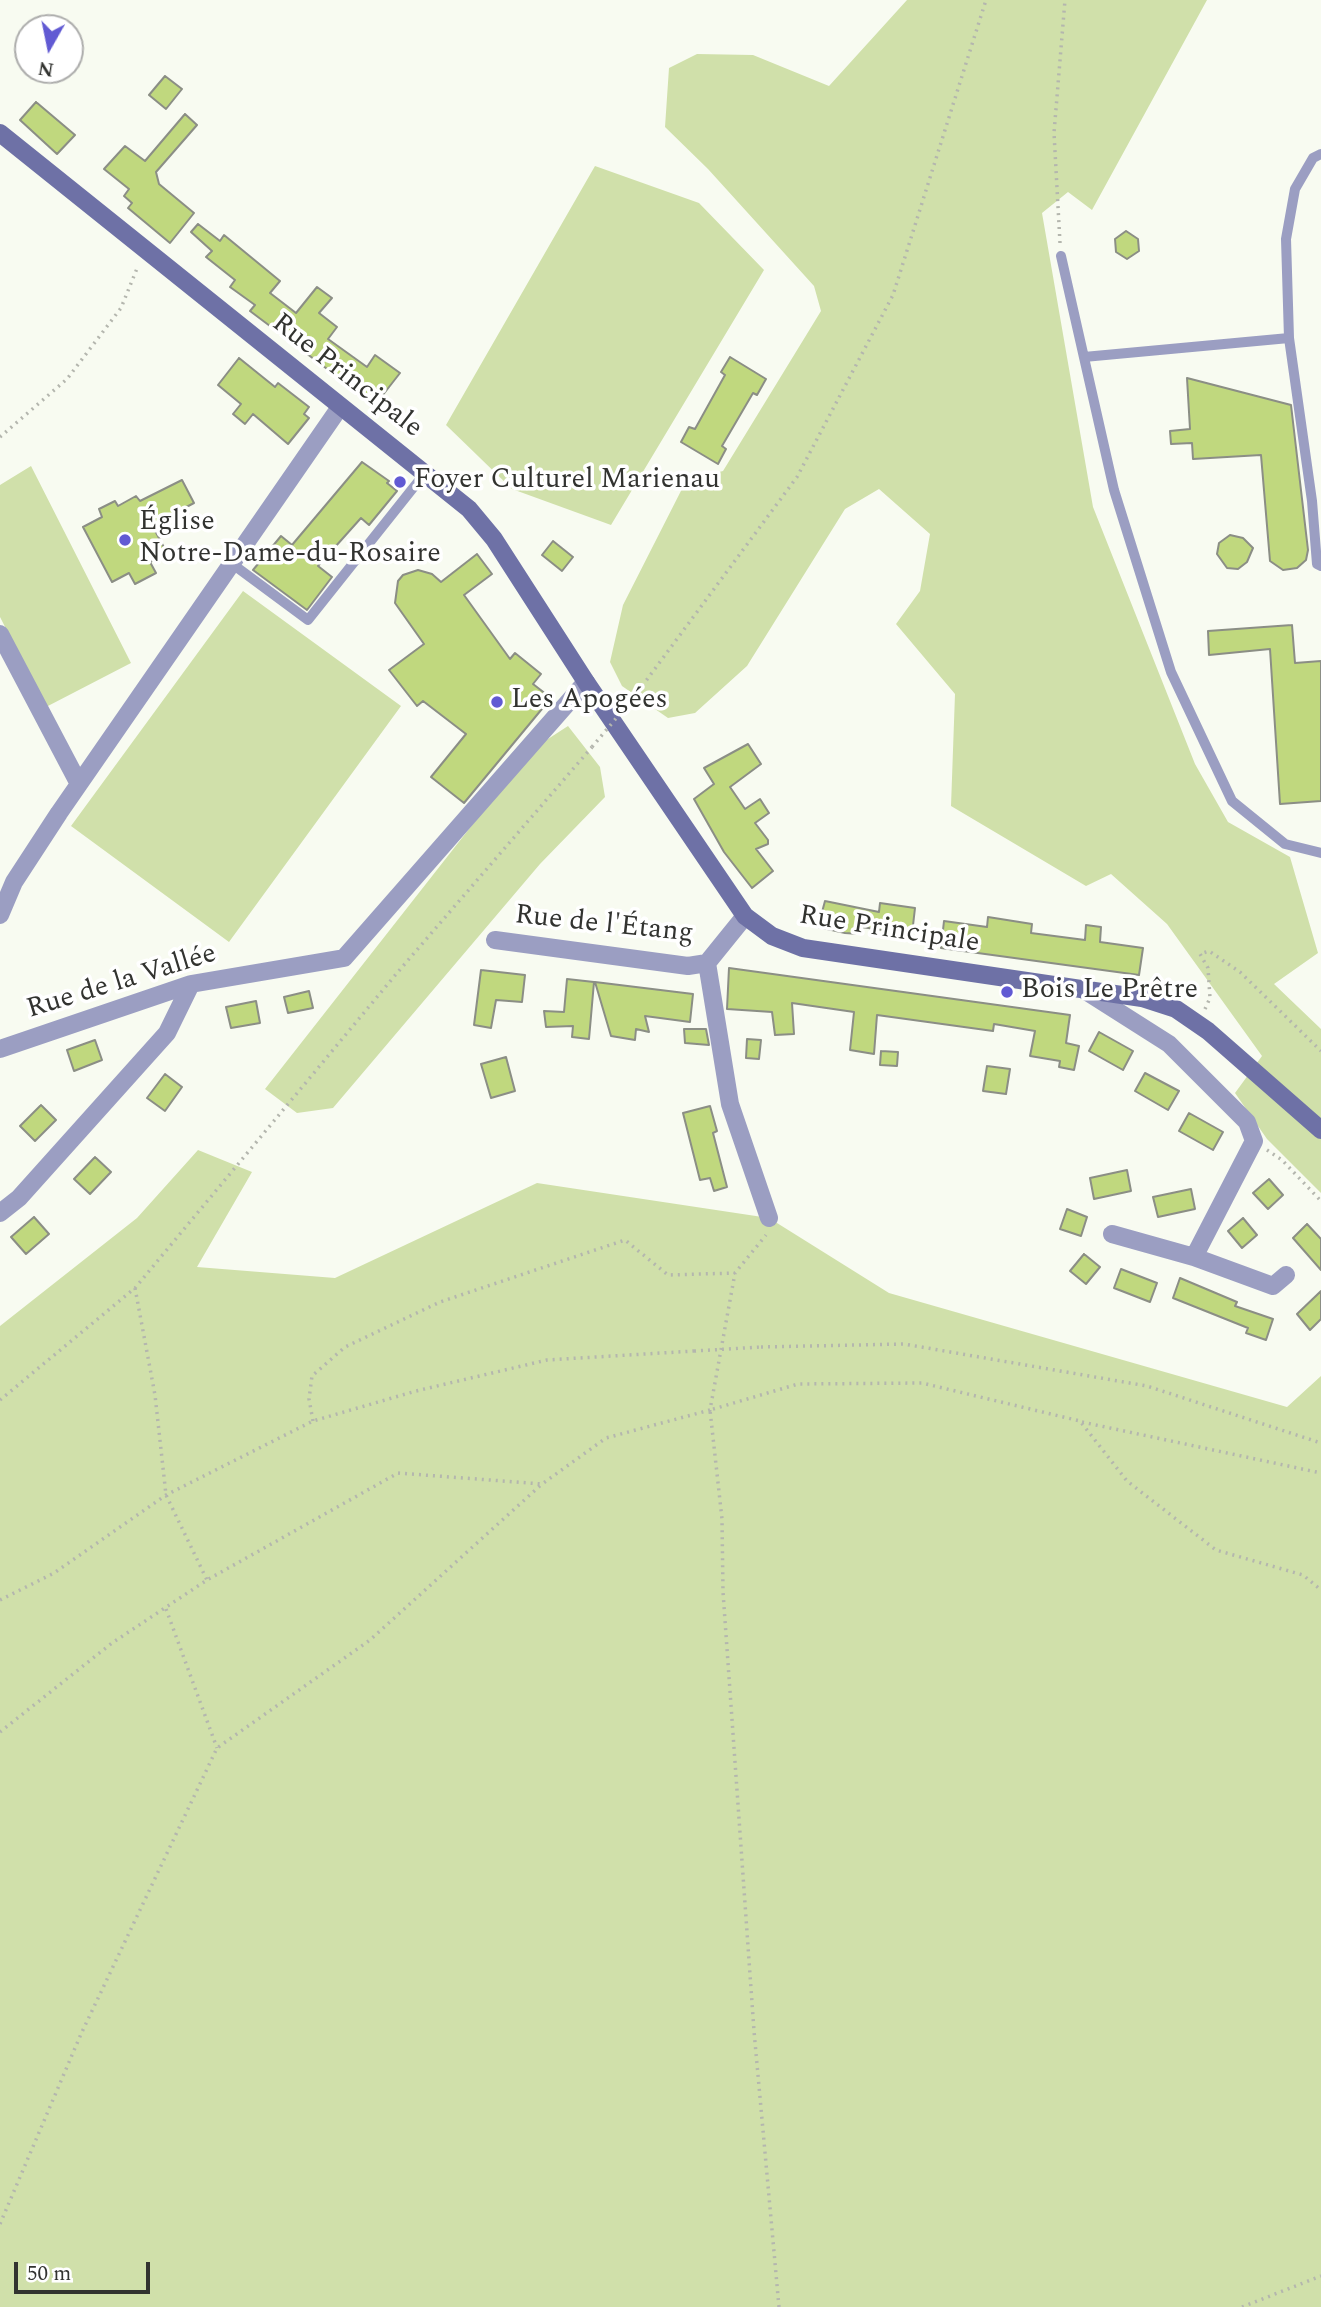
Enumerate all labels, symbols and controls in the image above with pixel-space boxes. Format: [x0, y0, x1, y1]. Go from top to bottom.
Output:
north arrow [14, 14, 84, 84]
text: N [36, 53, 56, 84]
street label: Rue Principale [264, 308, 428, 446]
place label: Foyer Culturel Marienau [414, 465, 720, 499]
marker: Foyer Culturel Marienau [392, 474, 408, 490]
place label: Église Notre-Dame-du-Rosaire [139, 507, 441, 573]
marker: Église Notre-Dame-du-Rosaire [117, 532, 133, 548]
place label: Les Apogées [511, 685, 668, 719]
marker: Les Apogées [489, 694, 505, 710]
street label: Rue de l'Étang [513, 900, 695, 952]
street label: Rue Principale [796, 900, 982, 962]
street label: Rue de la Vallée [23, 938, 221, 1028]
place label: Bois Le Prêtre [1021, 975, 1198, 1009]
marker: Bois Le Prêtre [999, 984, 1015, 1000]
scale bar [18, 2248, 154, 2292]
text: 50 m [27, 2258, 71, 2290]

